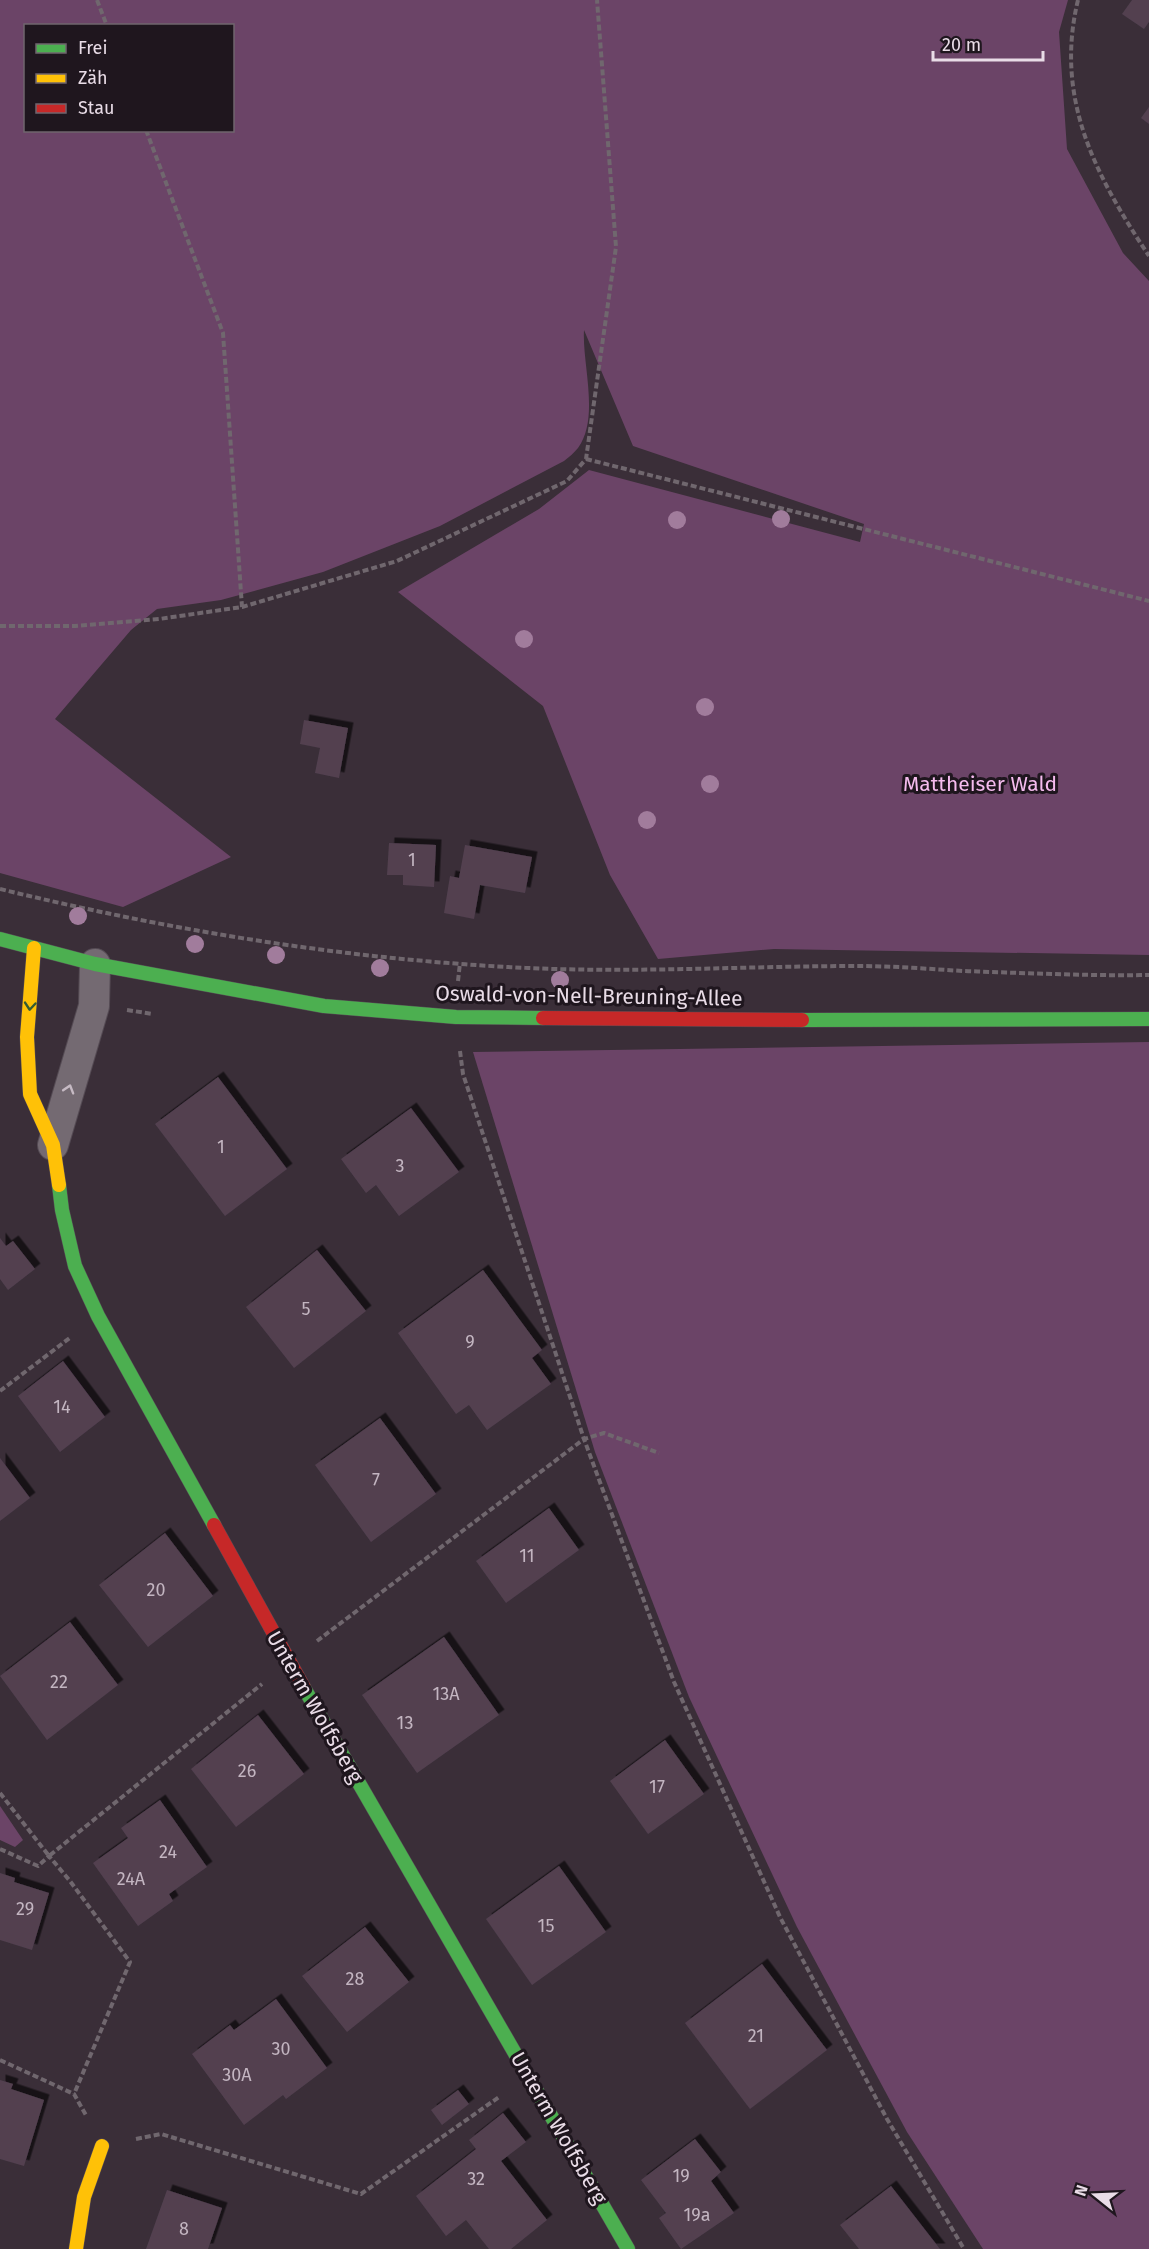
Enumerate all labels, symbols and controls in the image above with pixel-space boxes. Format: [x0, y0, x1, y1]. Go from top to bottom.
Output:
legend [24, 24, 234, 132]
scale bar [933, 24, 1042, 62]
text: 20 m [942, 34, 981, 56]
text: Frei [78, 37, 108, 59]
text: Zäh [78, 67, 107, 89]
text: Stau [78, 97, 114, 119]
park label: Mattheiser Wald [903, 771, 1057, 797]
house number: 1 [408, 849, 416, 871]
street label: Oswald-von-Nell-Breuning-Allee [435, 980, 743, 1012]
one-way arrow [24, 1002, 37, 1011]
one-way arrow [62, 1084, 74, 1095]
house number: 1 [217, 1136, 225, 1158]
house number: 3 [396, 1155, 404, 1177]
house number: 5 [301, 1298, 311, 1320]
house number: 9 [465, 1331, 475, 1353]
house number: 14 [53, 1396, 71, 1418]
house number: 7 [372, 1469, 380, 1491]
house number: 11 [519, 1545, 535, 1567]
house number: 20 [147, 1579, 165, 1601]
street label: Unterm Wolfsberg [261, 1626, 369, 1788]
house number: 22 [50, 1671, 68, 1693]
house number: 13A [432, 1683, 460, 1705]
house number: 13 [397, 1712, 413, 1734]
house number: 26 [238, 1760, 256, 1782]
house number: 17 [649, 1776, 665, 1798]
house number: 24 [159, 1841, 177, 1863]
house number: 24A [117, 1868, 146, 1890]
house number: 29 [16, 1898, 34, 1920]
house number: 15 [538, 1915, 554, 1937]
house number: 28 [346, 1968, 364, 1990]
house number: 21 [748, 2025, 764, 2047]
house number: 30 [271, 2038, 291, 2060]
street label: Unterm Wolfsberg [505, 2047, 613, 2209]
house number: 30A [222, 2064, 252, 2086]
house number: 19 [672, 2165, 690, 2187]
north arrow [1065, 2165, 1125, 2225]
house number: 32 [467, 2168, 485, 2190]
text: N [1071, 2183, 1092, 2198]
house number: 19a [684, 2204, 710, 2226]
house number: 8 [179, 2218, 189, 2240]

